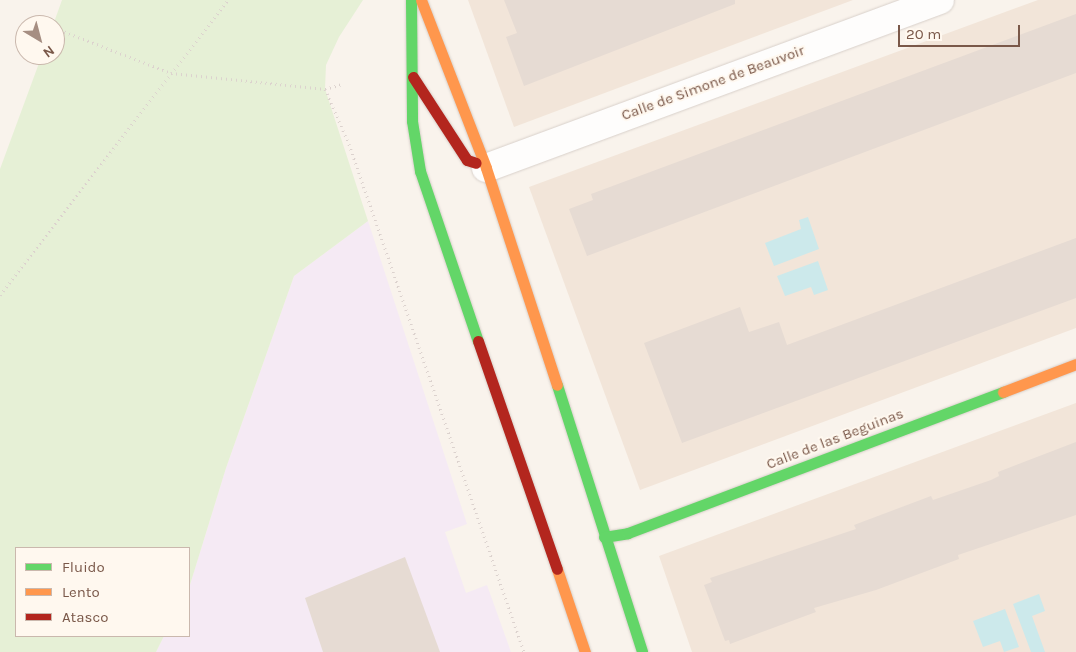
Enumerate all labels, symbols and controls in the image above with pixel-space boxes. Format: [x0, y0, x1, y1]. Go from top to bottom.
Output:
north arrow [15, 15, 65, 65]
scale bar [901, 15, 1024, 47]
text: 20 m [906, 25, 941, 43]
street label: Calle de Simone de Beauvoir [619, 41, 807, 125]
text: N [40, 42, 58, 61]
street label: Calle de las Beguinas [764, 405, 906, 473]
legend [15, 547, 190, 637]
text: Fluido [62, 558, 105, 576]
text: Lento [62, 583, 100, 601]
text: Atasco [62, 608, 108, 626]

